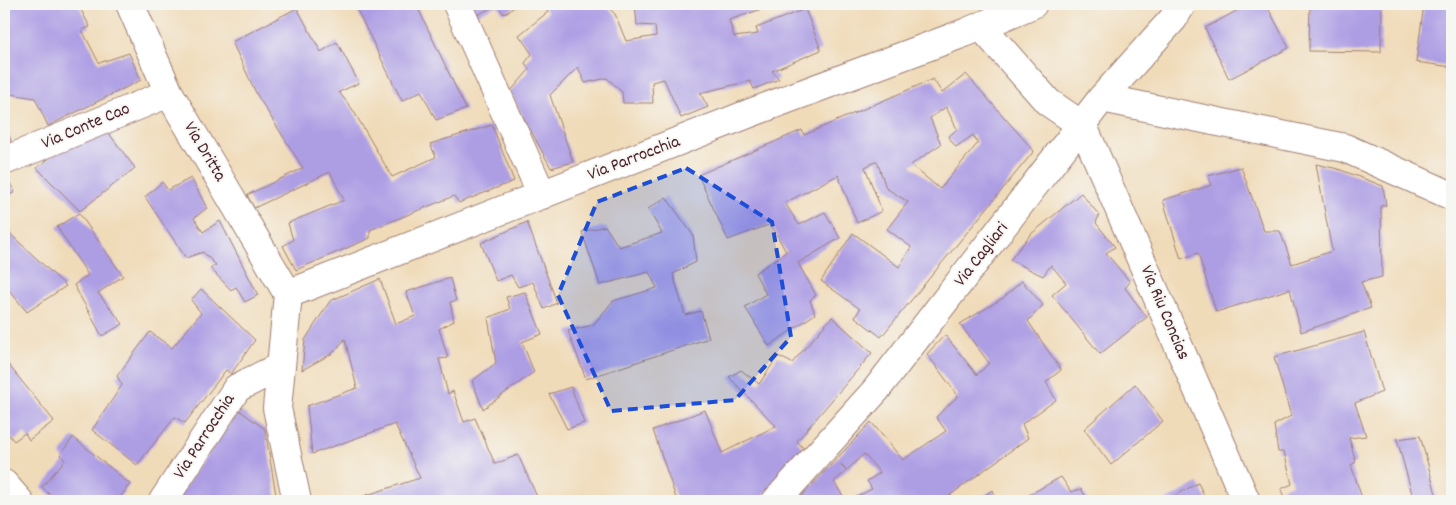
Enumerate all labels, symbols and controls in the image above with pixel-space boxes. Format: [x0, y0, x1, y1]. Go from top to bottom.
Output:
street label: Via Conte Cao [38, 97, 134, 157]
street label: Via Dritta [176, 117, 232, 187]
street label: Via Parrocchia [584, 130, 684, 188]
street label: Via Cagliari [949, 217, 1015, 293]
street label: Via Riu Concias [1133, 262, 1195, 364]
street label: Via Parrocchia [168, 389, 242, 484]

